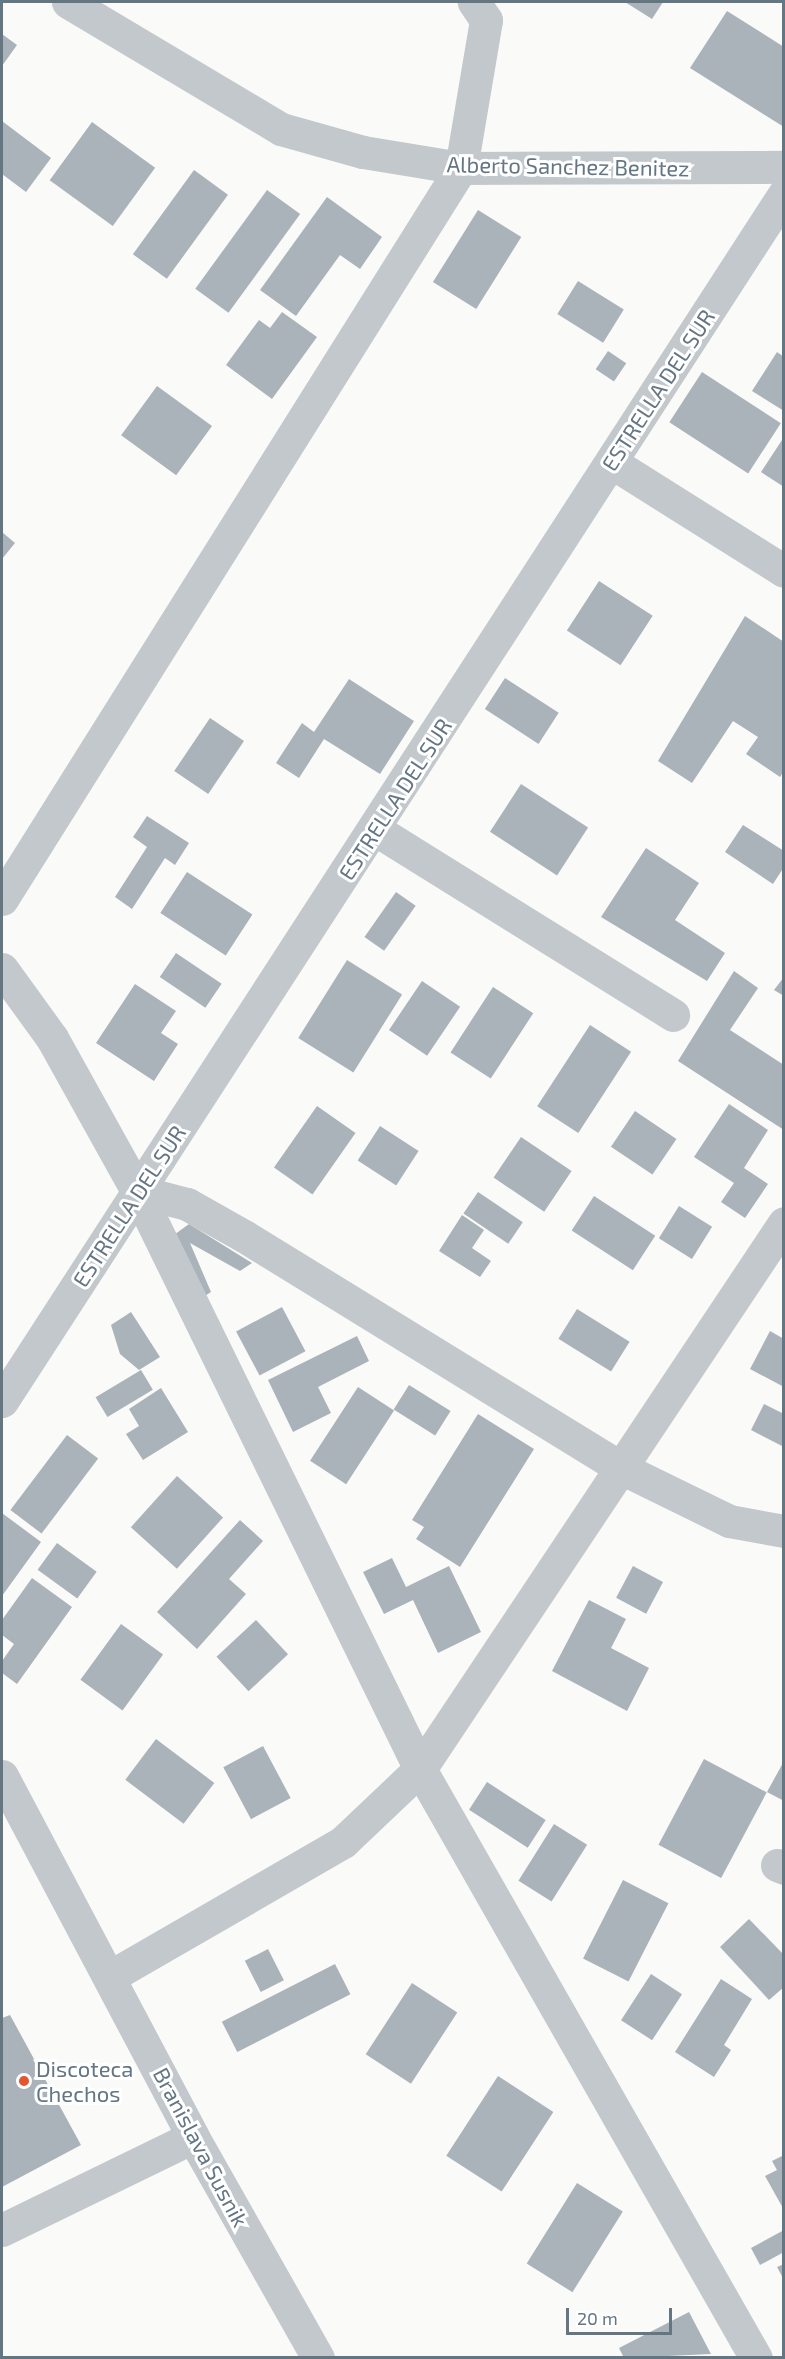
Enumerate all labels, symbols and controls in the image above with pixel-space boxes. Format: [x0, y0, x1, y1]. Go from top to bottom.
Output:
street label: Alberto Sanchez Benitez [446, 151, 690, 181]
street label: ESTRELLA DEL SUR [596, 304, 720, 476]
street label: ESTRELLA DEL SUR [333, 713, 457, 885]
street label: ESTRELLA DEL SUR [67, 1120, 191, 1292]
place label: Discoteca Chechos [36, 2055, 133, 2106]
street label: Branislava Susnik [148, 2063, 254, 2231]
marker: Discoteca Chechos [17, 2074, 31, 2088]
scale bar [569, 2296, 676, 2334]
text: 20 m [577, 2307, 618, 2329]

